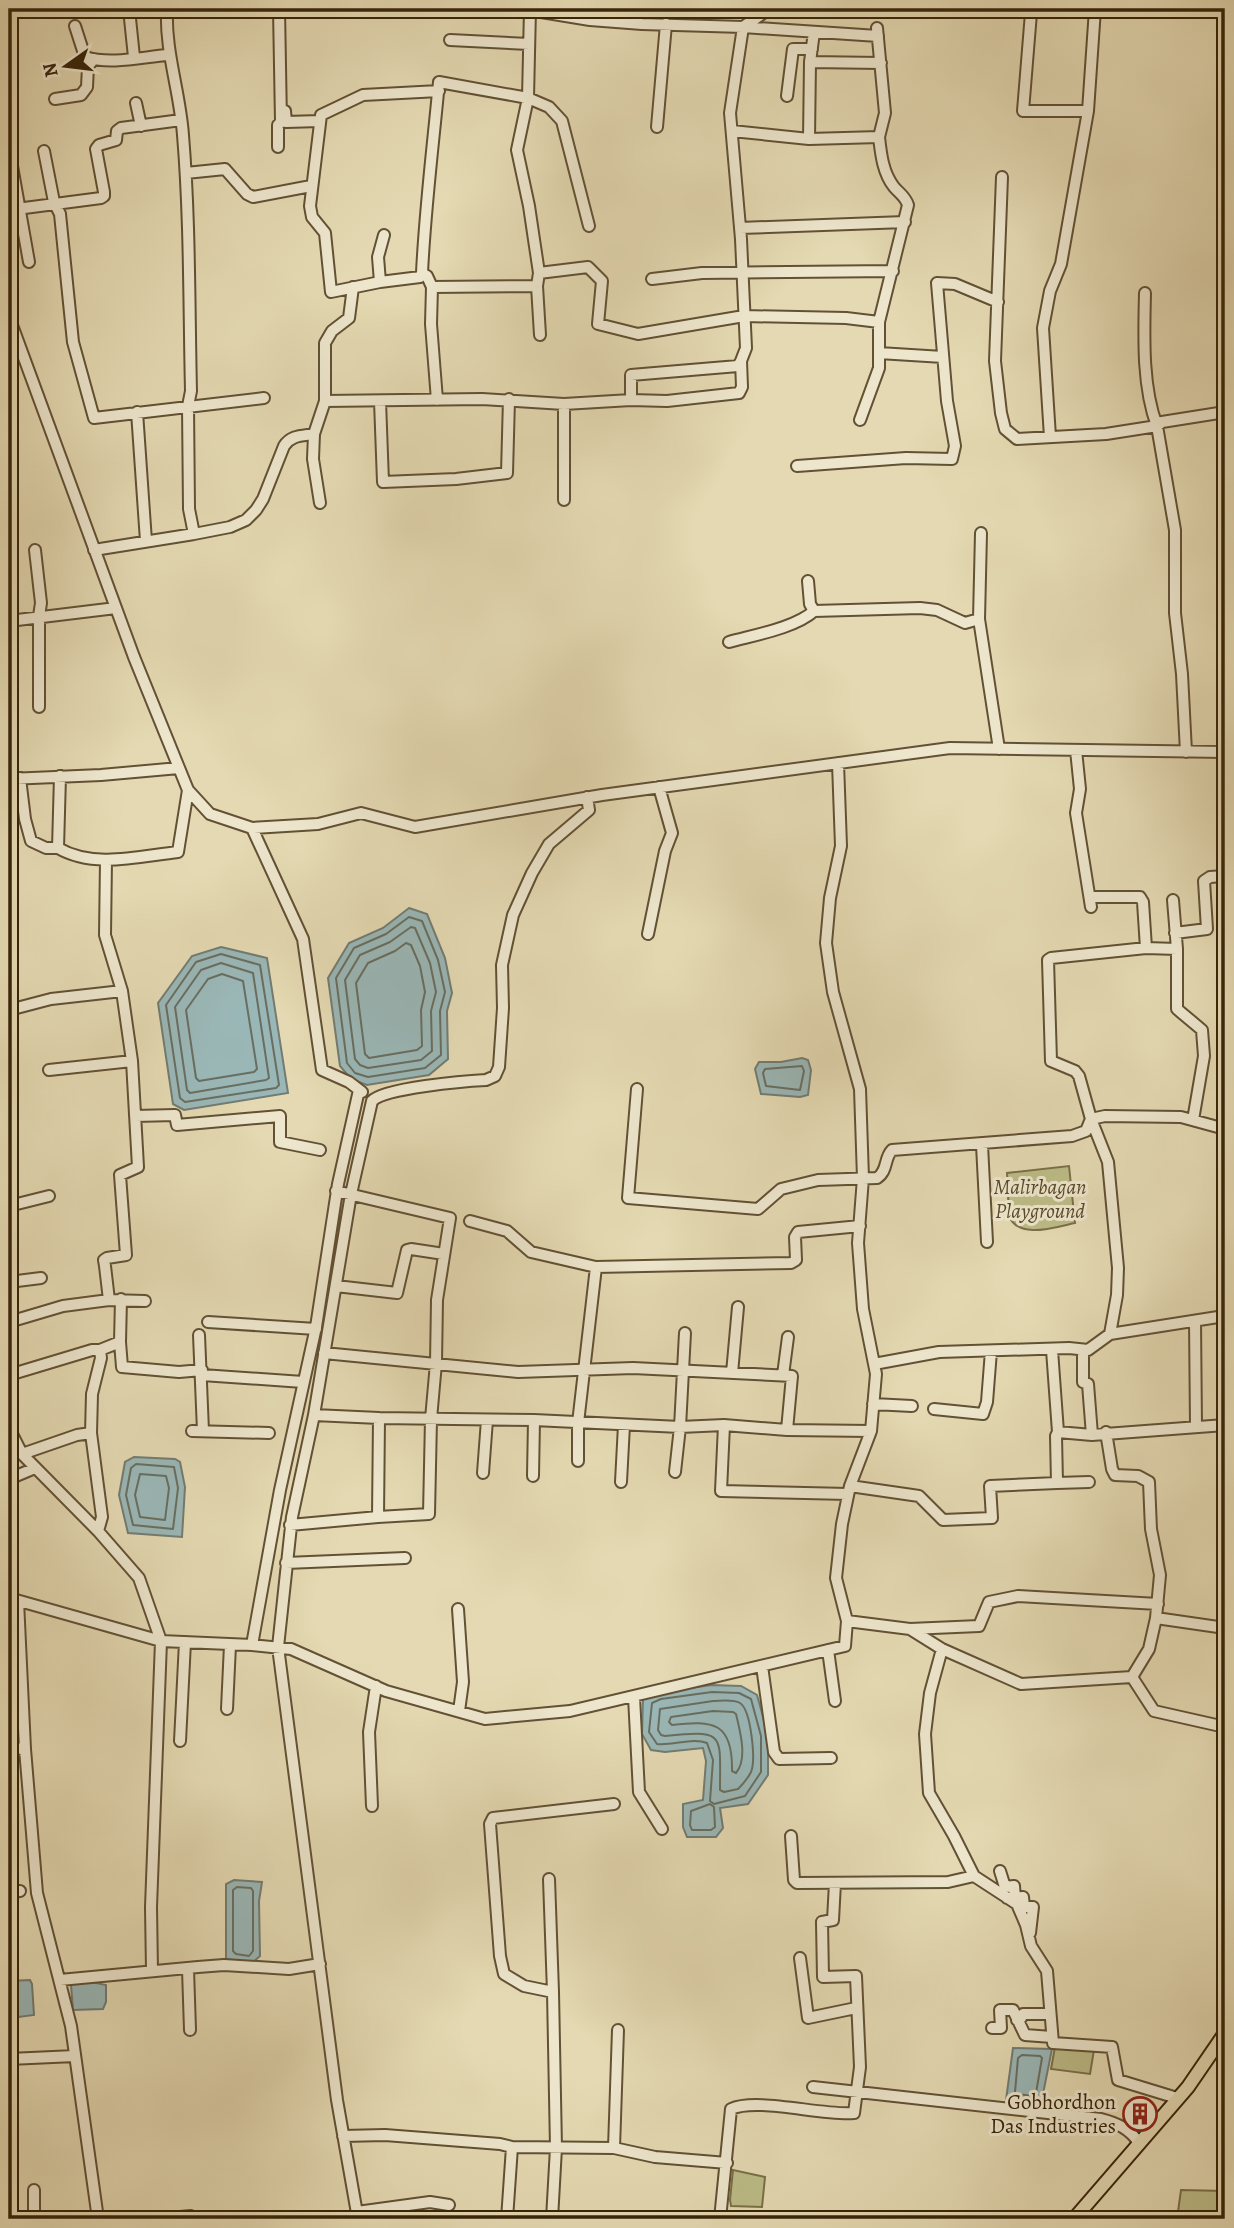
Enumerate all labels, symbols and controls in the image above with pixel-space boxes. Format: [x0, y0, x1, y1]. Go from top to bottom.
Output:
north arrow [32, 32, 102, 102]
text: N [36, 60, 65, 80]
park label: Malirbagan Playground [993, 1173, 1087, 1225]
place label: Gobhordhon Das Industries [990, 2088, 1116, 2140]
building icon: Gobhordhon Das Industries [1121, 2095, 1159, 2133]

